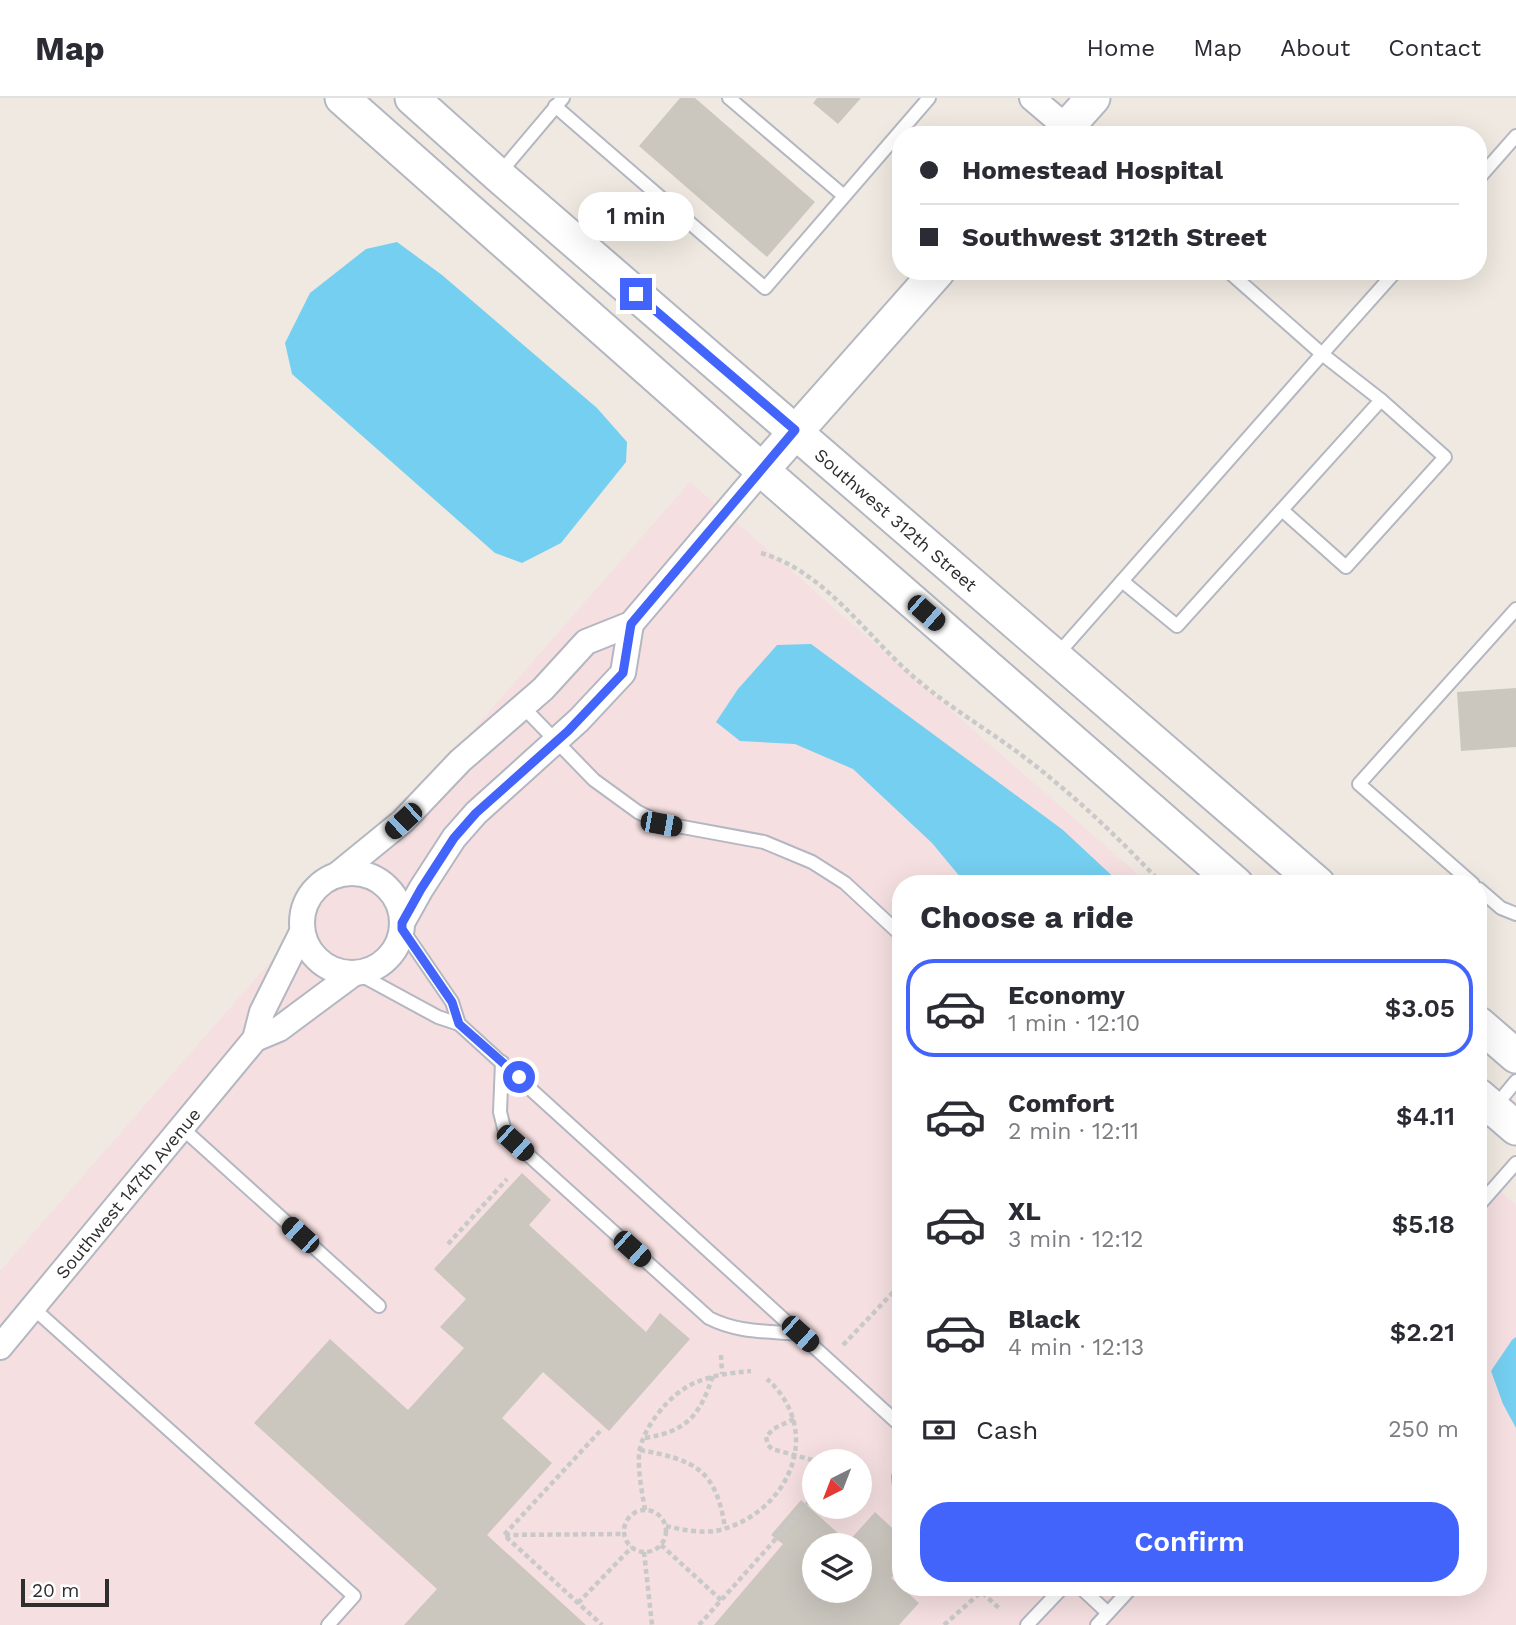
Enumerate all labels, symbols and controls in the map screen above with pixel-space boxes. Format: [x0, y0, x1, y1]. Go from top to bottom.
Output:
text: Map [35, 29, 105, 68]
text: Home [1087, 34, 1155, 62]
text: Map [1193, 34, 1242, 62]
text: About [1280, 34, 1350, 62]
text: Contact [1388, 34, 1481, 62]
text: Homestead Hospital [962, 155, 1223, 185]
callout: 1 min [578, 192, 694, 242]
text: 1 min [606, 203, 666, 230]
text: Southwest 312th Street [962, 222, 1267, 252]
route end [620, 278, 652, 310]
street label: Southwest 312th Street [811, 444, 982, 595]
car [904, 591, 949, 635]
car [381, 799, 426, 843]
car [639, 810, 684, 838]
text: Choose a ride [920, 898, 1134, 936]
icon: car [924, 977, 987, 1040]
text: Economy [1008, 980, 1125, 1010]
text: $3.05 [1385, 993, 1455, 1023]
text: 1 min · 12:10 [1008, 1010, 1140, 1037]
route start [503, 1061, 535, 1093]
icon: car [924, 1085, 987, 1148]
text: Comfort [1008, 1088, 1114, 1118]
text: $4.11 [1396, 1101, 1455, 1131]
street label: Southwest 147th Avenue [51, 1103, 204, 1282]
text: 2 min · 12:11 [1008, 1118, 1139, 1145]
car [493, 1121, 538, 1165]
icon: car [924, 1193, 987, 1256]
text: XL [1008, 1196, 1041, 1226]
text: $5.18 [1392, 1209, 1455, 1239]
car [278, 1213, 323, 1257]
text: 3 min · 12:12 [1008, 1226, 1144, 1253]
car [610, 1227, 655, 1271]
icon: car [924, 1301, 987, 1364]
text: Black [1008, 1304, 1080, 1334]
car [778, 1312, 823, 1356]
text: $2.21 [1390, 1317, 1455, 1347]
text: 4 min · 12:13 [1008, 1334, 1144, 1361]
icon: cash [920, 1411, 958, 1449]
text: Cash [976, 1415, 1038, 1445]
text: 250 m [1388, 1416, 1459, 1443]
north arrow [802, 1449, 872, 1519]
map controls [802, 1449, 872, 1603]
button: Confirm [920, 1502, 1459, 1582]
button: layers [802, 1533, 872, 1603]
scale bar [21, 1576, 108, 1608]
text: 20 m [32, 1579, 79, 1602]

